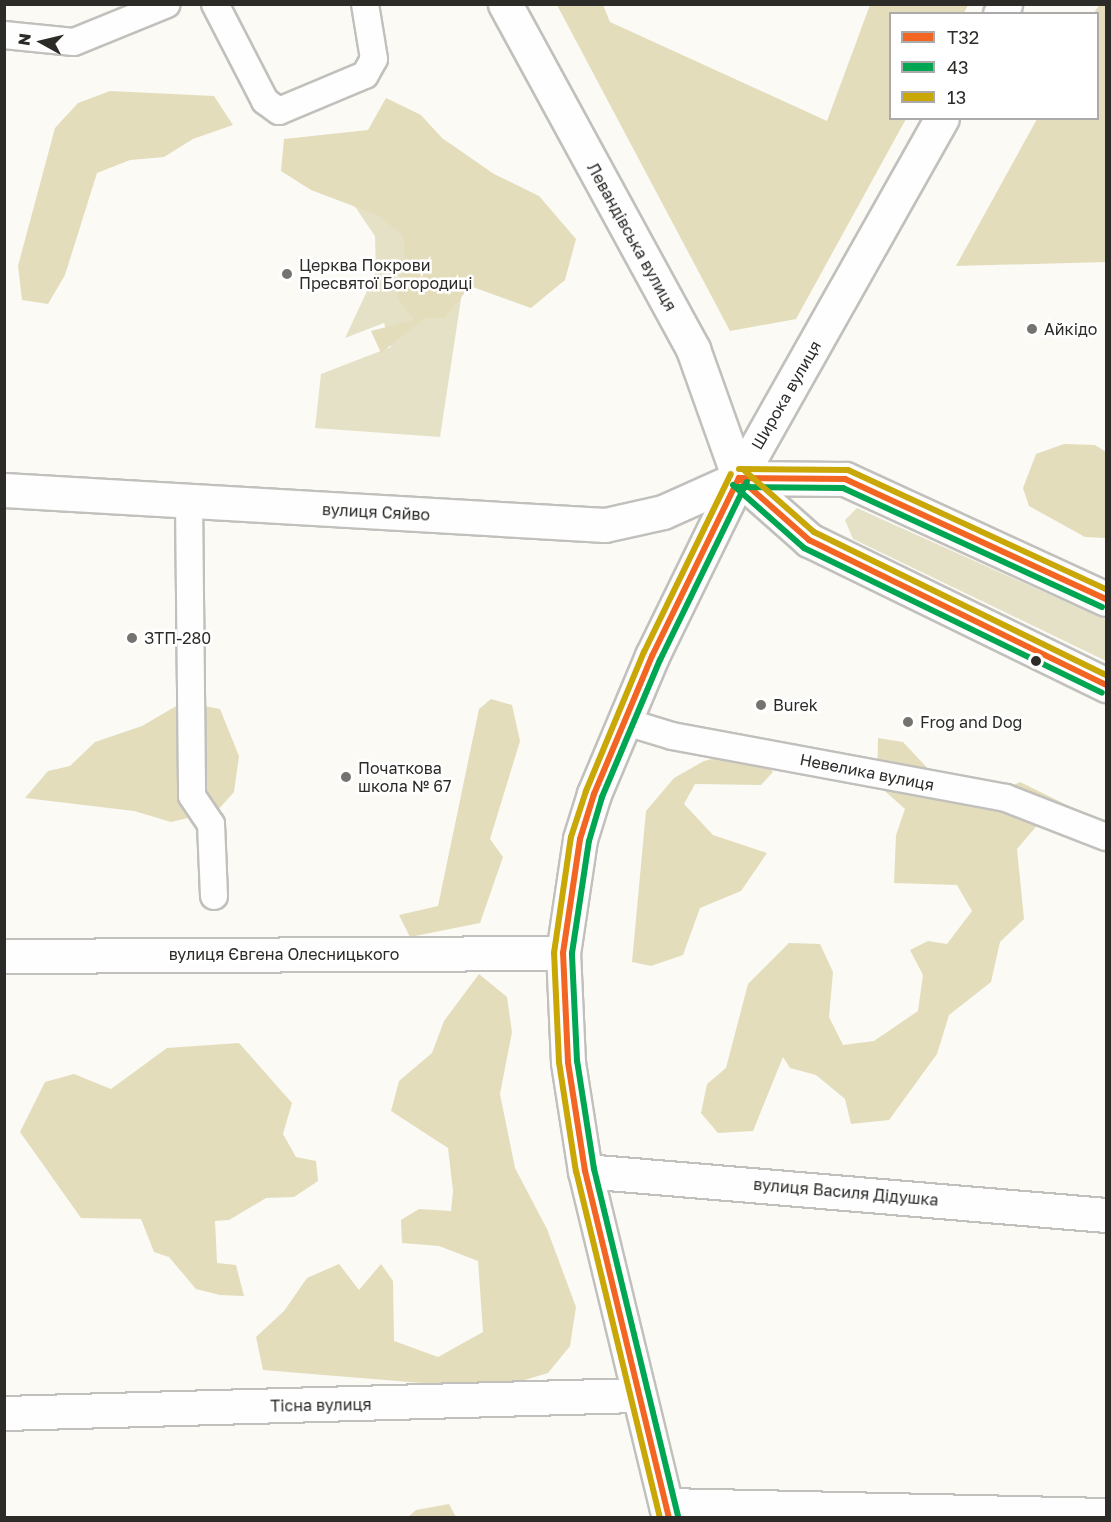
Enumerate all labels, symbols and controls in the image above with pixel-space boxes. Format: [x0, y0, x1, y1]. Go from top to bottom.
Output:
north arrow [12, 12, 72, 72]
legend [889, 12, 1099, 120]
text: Т32 [947, 26, 979, 48]
text: N [13, 32, 35, 47]
text: 43 [947, 56, 969, 78]
text: 13 [947, 86, 966, 108]
street label: Левандівська вулиця [583, 160, 681, 314]
place label: Церква Покрови Пресвятої Богородиці [299, 255, 473, 293]
marker: Церква Покрови Пресвятої Богородиці [280, 267, 294, 281]
place label: Айкідо [1044, 319, 1097, 339]
marker: Айкідо [1025, 322, 1039, 336]
street label: Широка вулиця [747, 337, 825, 453]
street label: вулиця Сяйво [322, 500, 430, 524]
place label: ЗТП-280 [144, 628, 211, 648]
marker: ЗТП-280 [125, 631, 139, 645]
unlabelled marker [1030, 655, 1042, 667]
place label: Burek [773, 695, 818, 715]
marker: Burek [754, 698, 768, 712]
place label: Frog and Dog [920, 712, 1022, 732]
marker: Frog and Dog [901, 715, 915, 729]
street label: Невелика вулиця [798, 750, 936, 794]
place label: Початкова школа № 67 [358, 758, 451, 796]
marker: Початкова школа № 67 [339, 770, 353, 784]
street label: вулиця Євгена Олесницького [169, 944, 399, 964]
street label: вулиця Василя Дідушка [753, 1174, 939, 1210]
street label: Тісна вулиця [270, 1395, 372, 1415]

